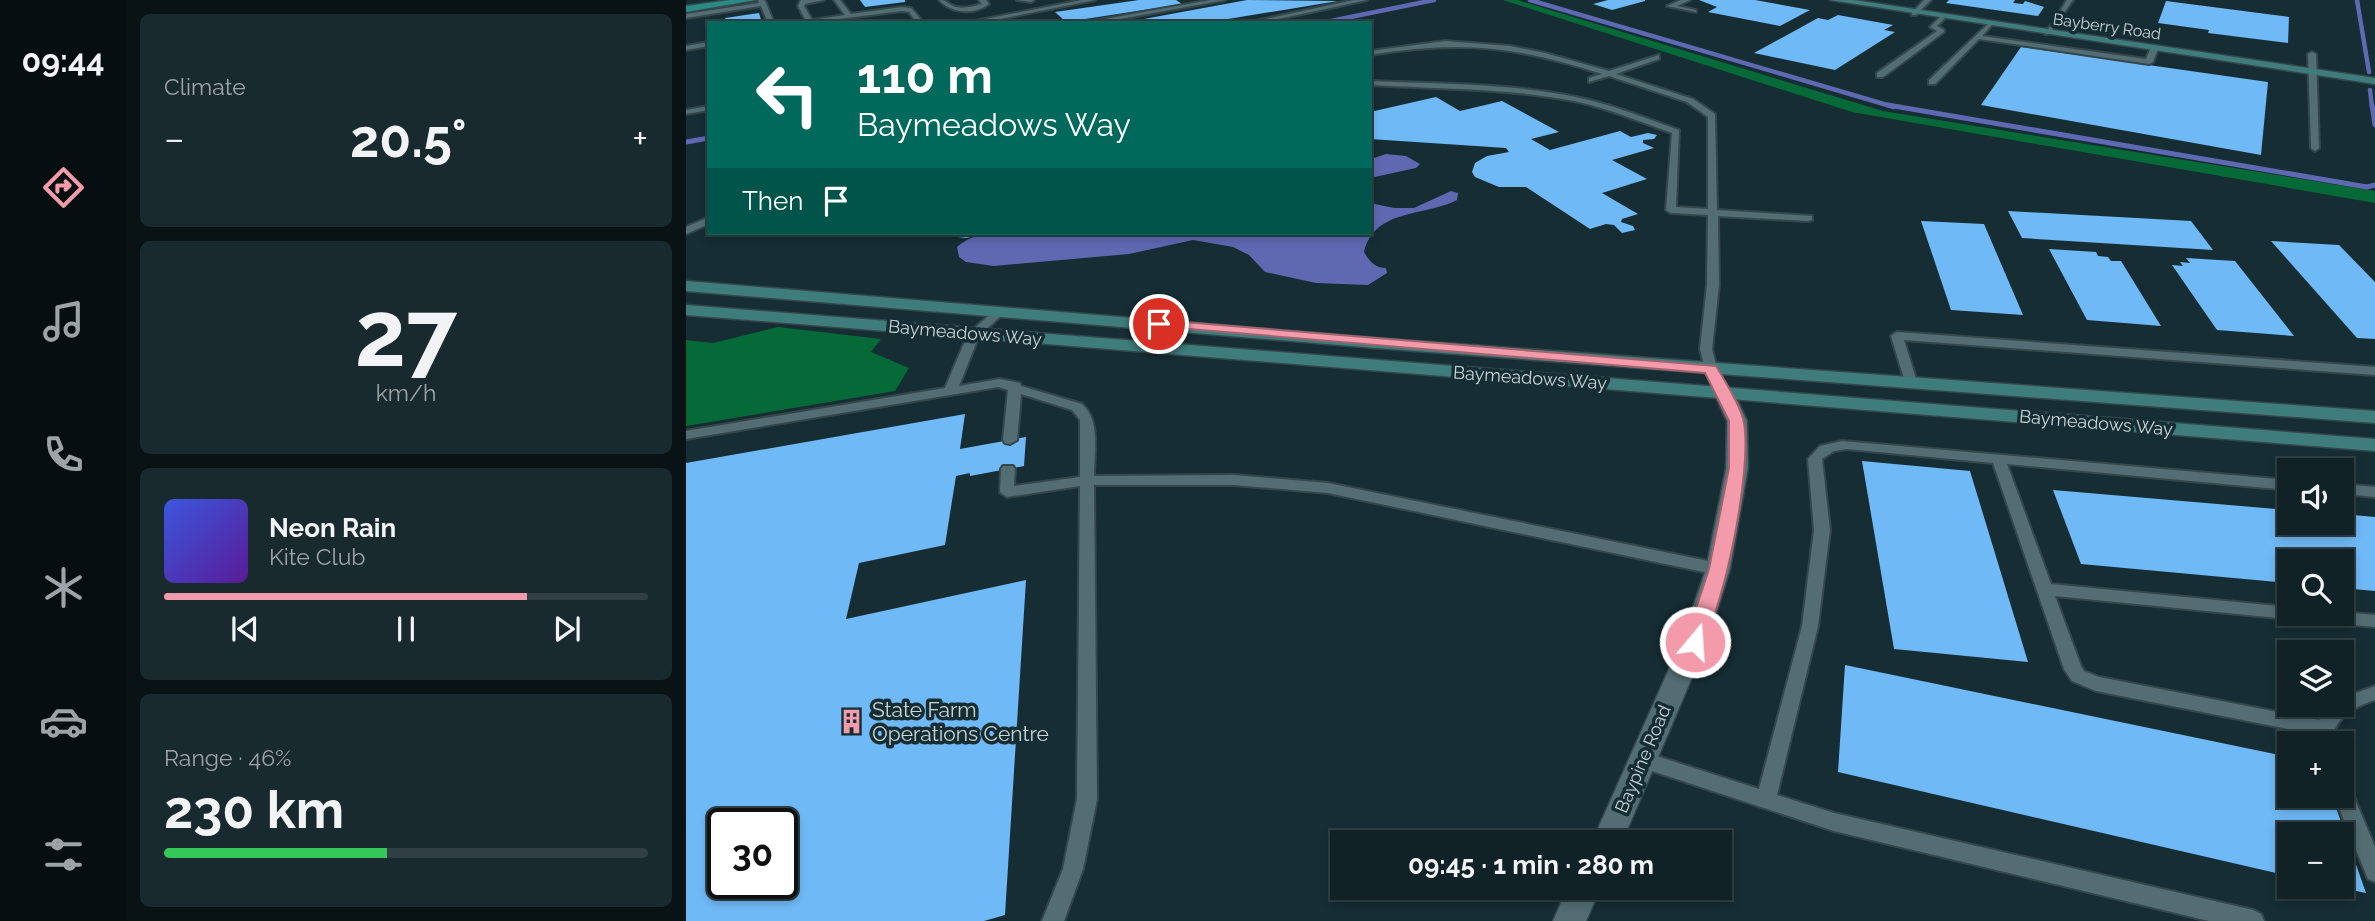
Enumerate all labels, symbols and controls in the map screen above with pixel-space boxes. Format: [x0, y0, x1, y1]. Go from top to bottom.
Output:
street label: Bayberry Road [2052, 10, 2162, 43]
text: 09:44 [22, 42, 104, 79]
text: 110 m [857, 47, 993, 104]
icon: left [742, 49, 833, 140]
text: Climate [164, 73, 246, 100]
text: Baymeadows Way [857, 106, 1131, 143]
text: 20.5° [350, 108, 467, 169]
text: − [164, 116, 184, 161]
text: + [632, 116, 648, 161]
icon: directions [39, 163, 88, 212]
icon: arrive [817, 182, 855, 220]
text: Then [742, 186, 803, 216]
text: 27 [355, 280, 457, 387]
pin [1129, 294, 1189, 354]
icon: music [39, 297, 88, 346]
icon: arrive [1140, 305, 1178, 343]
street label: Baymeadows Way [887, 315, 1043, 350]
street label: Baymeadows Way [1452, 362, 1608, 393]
text: km/h [376, 379, 436, 406]
street label: Baymeadows Way [2018, 405, 2174, 440]
icon: phone [39, 430, 88, 479]
map controls [2277, 458, 2354, 899]
button: sound [2277, 458, 2354, 535]
text: Neon Rain [269, 513, 396, 543]
text: Kite Club [269, 543, 366, 570]
button: search [2277, 549, 2354, 626]
icon: climate [39, 563, 88, 612]
position arrow [1658, 605, 1732, 679]
icon: previous [226, 610, 264, 648]
icon: pause [387, 610, 425, 648]
icon: next [548, 610, 586, 648]
button: layers [2277, 640, 2354, 717]
icon: car [39, 697, 88, 746]
place label: State Farm Operations Centre [872, 697, 1049, 746]
street label: Baypine Road [1610, 702, 1675, 816]
building icon: State Farm Operations Centre [838, 708, 866, 736]
button: + [2277, 731, 2354, 808]
text: Range · 46% [164, 744, 291, 771]
text: 230 km [164, 779, 344, 840]
speed limit sign: 30 [707, 808, 798, 899]
button: − [2277, 822, 2354, 899]
icon: filters [39, 830, 88, 879]
text: 09:45 · 1 min · 280 m [1408, 850, 1654, 880]

